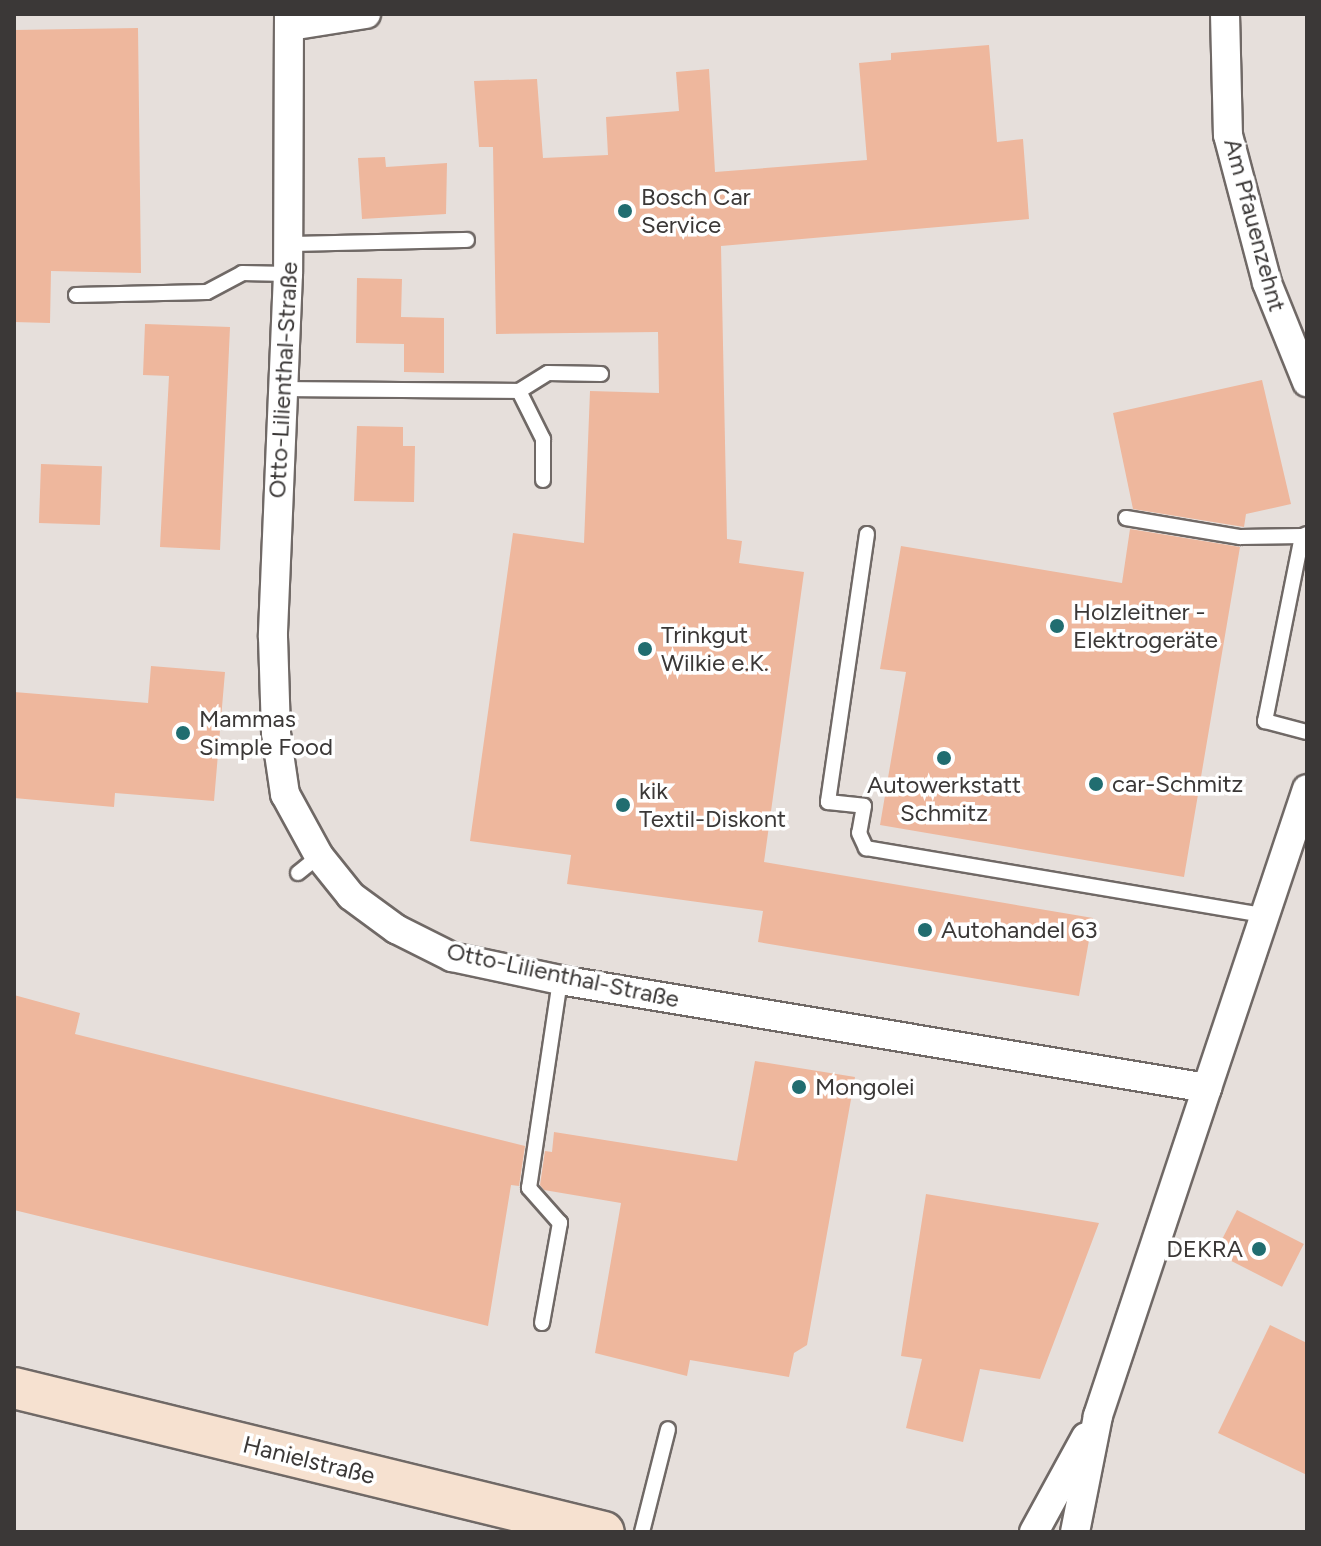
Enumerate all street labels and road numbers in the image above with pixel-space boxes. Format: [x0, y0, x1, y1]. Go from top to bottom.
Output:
street label: Am Pfauenzehnt [1218, 135, 1292, 315]
street label: Otto-Lilienthal-Straße [262, 261, 304, 499]
street label: Otto-Lilienthal-Straße [444, 936, 682, 1014]
street label: Hanielstraße [240, 1430, 378, 1490]

